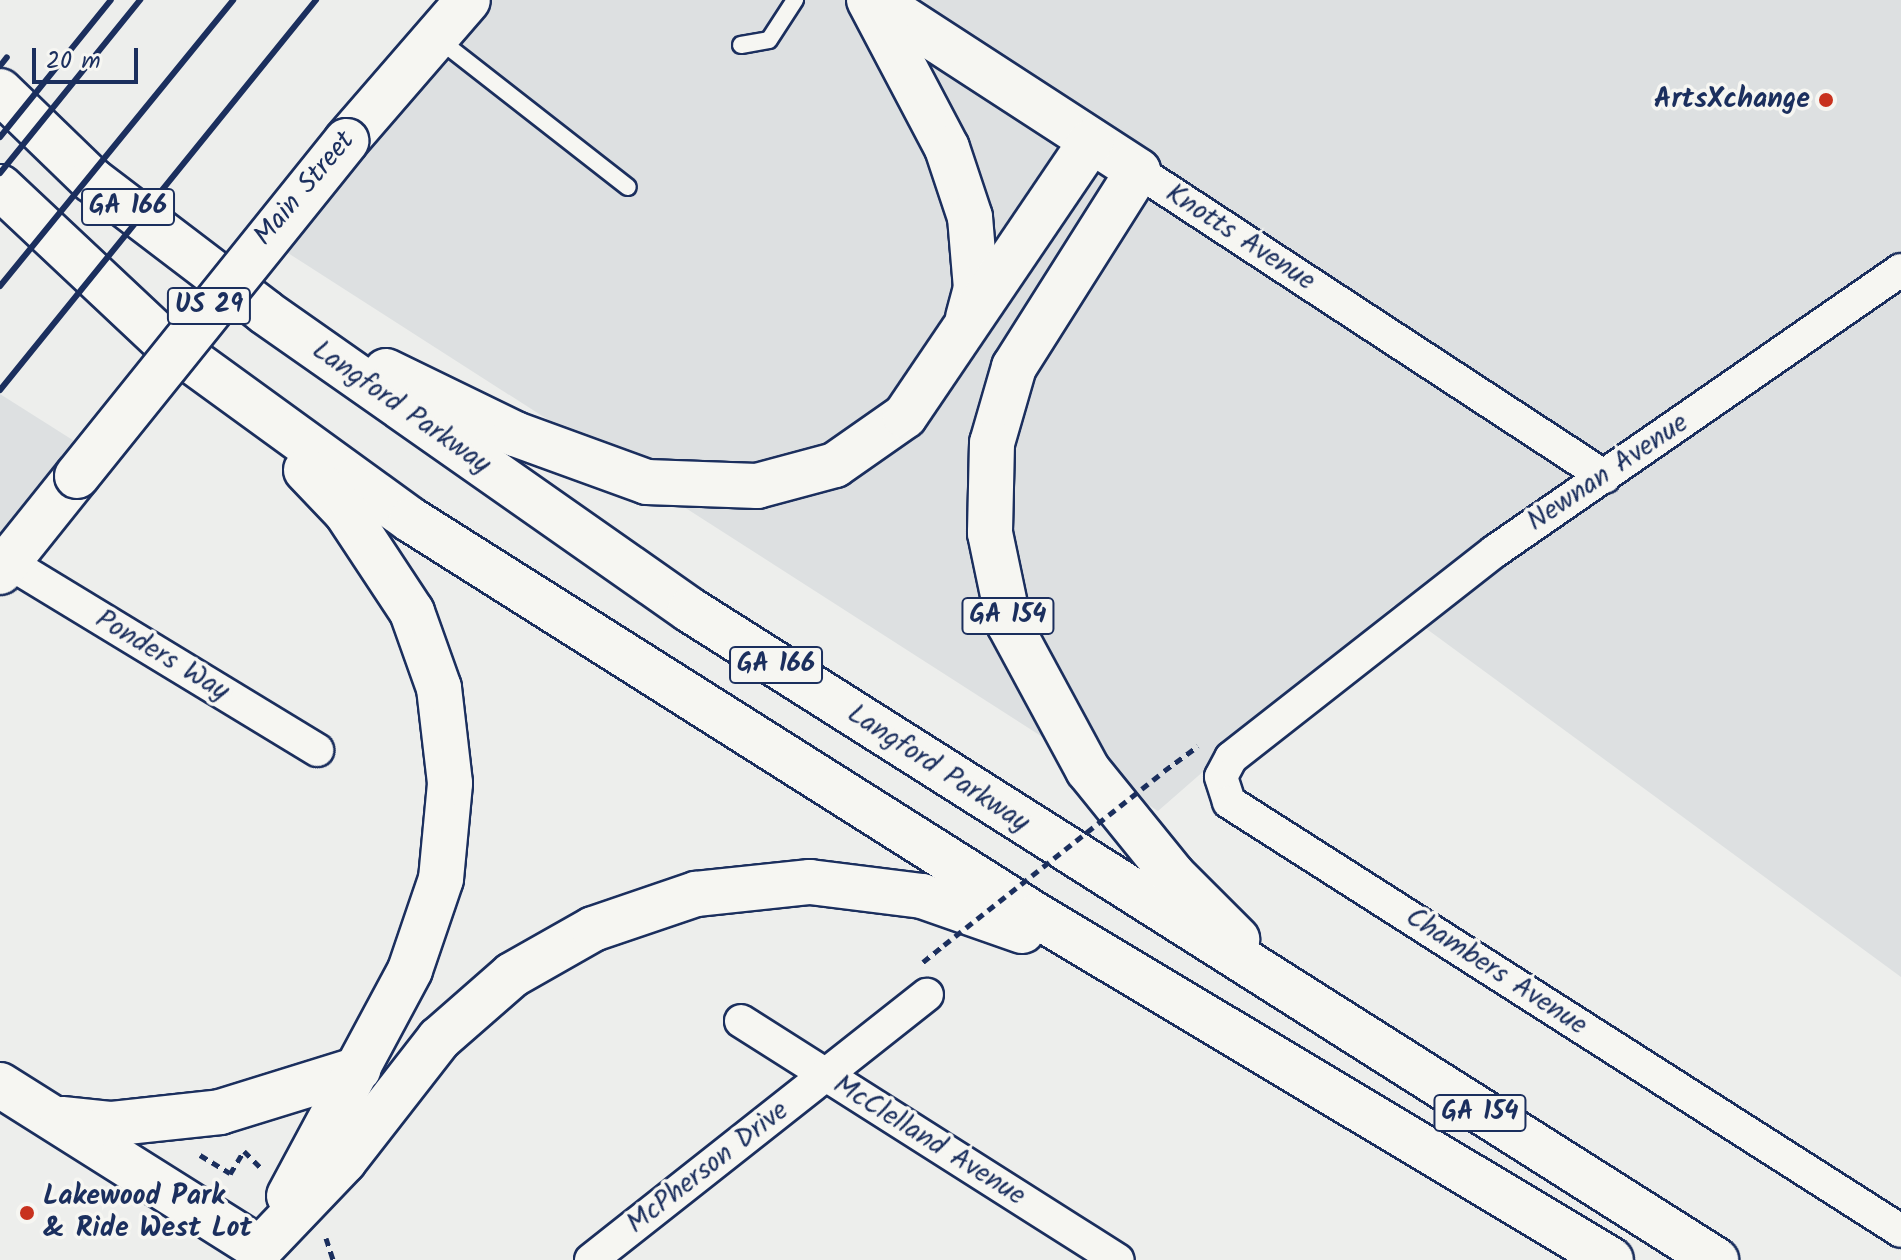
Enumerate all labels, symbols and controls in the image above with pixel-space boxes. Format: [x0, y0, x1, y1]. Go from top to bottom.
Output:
scale bar [36, 32, 142, 82]
text: 20 m [46, 42, 101, 81]
place label: ArtsXchange [1654, 83, 1810, 117]
marker: ArtsXchange [1817, 91, 1835, 109]
street label: Main Street [247, 125, 363, 253]
street label: Knotts Avenue [1159, 177, 1321, 299]
road number: GA 166 [80, 185, 176, 229]
road number: US 29 [165, 284, 253, 328]
street label: Langford Parkway [305, 334, 497, 482]
street label: Newnan Avenue [1521, 407, 1695, 539]
road number: GA 154 [960, 594, 1056, 638]
street label: Ponders Way [89, 603, 235, 709]
road number: GA 166 [728, 643, 824, 687]
street label: Langford Parkway [841, 698, 1035, 840]
street label: Chambers Avenue [1399, 901, 1593, 1043]
street label: McClelland Avenue [827, 1068, 1031, 1214]
road number: GA 154 [1432, 1091, 1528, 1135]
street label: McPherson Drive [621, 1094, 795, 1242]
place label: Lakewood Park & Ride West Lot [43, 1180, 252, 1246]
marker: Lakewood Park & Ride West Lot [18, 1204, 36, 1222]

